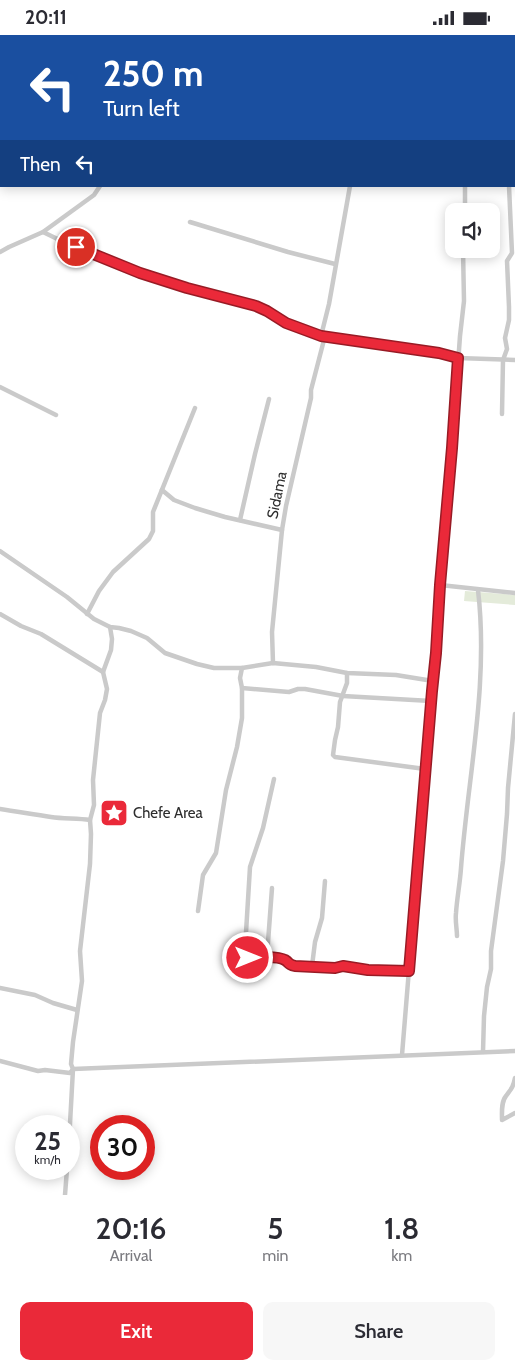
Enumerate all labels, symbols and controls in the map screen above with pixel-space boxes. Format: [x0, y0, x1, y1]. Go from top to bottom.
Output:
text: 20:11 [25, 6, 67, 29]
text: 250 m [103, 52, 203, 95]
icon: left [20, 55, 85, 120]
text: Turn left [103, 95, 180, 122]
icon: left [71, 150, 99, 178]
text: Then [20, 153, 61, 176]
map controls [445, 203, 500, 258]
button: sound [445, 203, 500, 258]
pin [55, 226, 97, 268]
icon: arrive [62, 233, 90, 261]
street label: Sidama [263, 469, 291, 520]
place icon: Chefe Area [99, 798, 129, 828]
place label: Chefe Area [133, 804, 203, 822]
position arrow [221, 931, 273, 983]
speed limit sign: 30 [90, 1115, 155, 1180]
text: 25 [34, 1126, 61, 1156]
text: km/h [34, 1152, 61, 1167]
text: 20:16 [96, 1210, 167, 1247]
text: 5 [267, 1210, 283, 1247]
text: 1.8 [384, 1210, 419, 1247]
text: Arrival [110, 1246, 152, 1265]
text: min [262, 1246, 289, 1265]
text: km [391, 1246, 412, 1265]
button: Exit [20, 1302, 253, 1360]
button: Share [263, 1302, 495, 1360]

